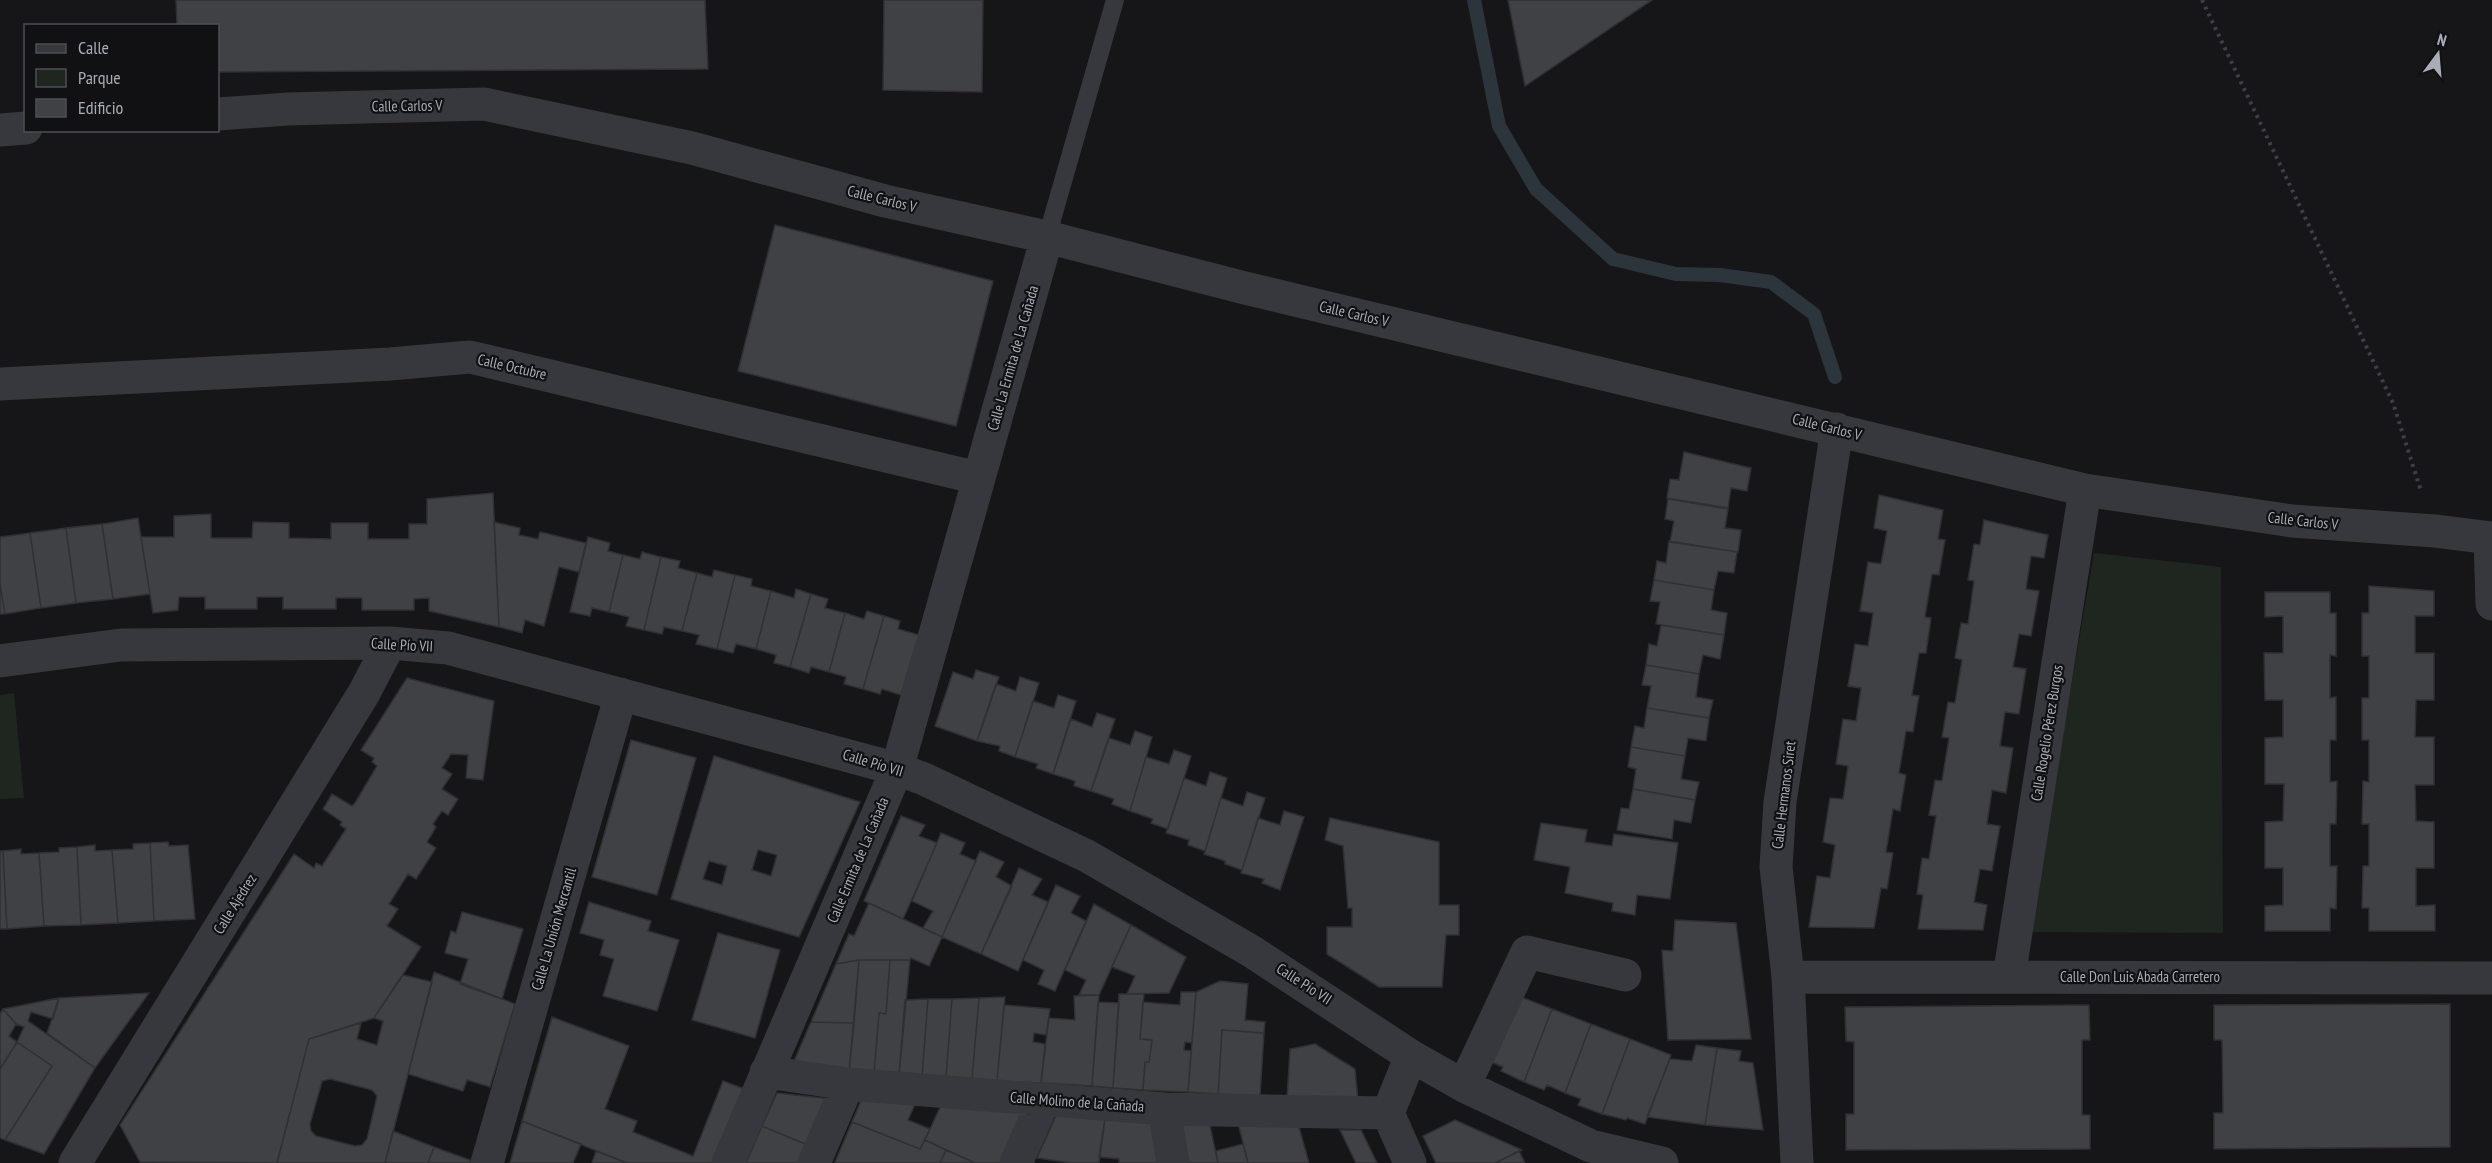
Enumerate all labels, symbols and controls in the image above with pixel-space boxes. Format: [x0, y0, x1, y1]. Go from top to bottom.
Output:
legend [24, 24, 219, 132]
north arrow [2408, 24, 2468, 84]
text: N [2435, 29, 2449, 50]
text: Calle [78, 36, 109, 59]
text: Parque [78, 66, 121, 89]
street label: Calle Carlos V [372, 95, 443, 116]
text: Edificio [78, 96, 124, 119]
street label: Calle Carlos V [846, 181, 919, 216]
street label: Calle La Ermita de La Cañada [983, 283, 1042, 433]
street label: Calle Carlos V [1318, 296, 1391, 331]
street label: Calle Octubre [476, 349, 548, 384]
street label: Calle Carlos V [1791, 409, 1864, 444]
street label: Calle Carlos V [2267, 507, 2339, 534]
street label: Calle Pío VII [370, 633, 434, 656]
street label: Calle Rogelio Pérez Burgos [2026, 663, 2067, 802]
street label: Calle Hermanos Siret [1767, 740, 1800, 850]
street label: Calle Pío VII [841, 744, 906, 781]
street label: Calle Ermita de La Cañada [822, 794, 893, 926]
street label: Calle La Unión Mercantil [527, 865, 580, 992]
street label: Calle Ajedrez [209, 870, 260, 937]
street label: Calle Pío VII [1273, 959, 1336, 1009]
street label: Calle Don Luis Abada Carretero [2060, 967, 2220, 986]
street label: Calle Molino de la Cañada [1009, 1087, 1145, 1116]

